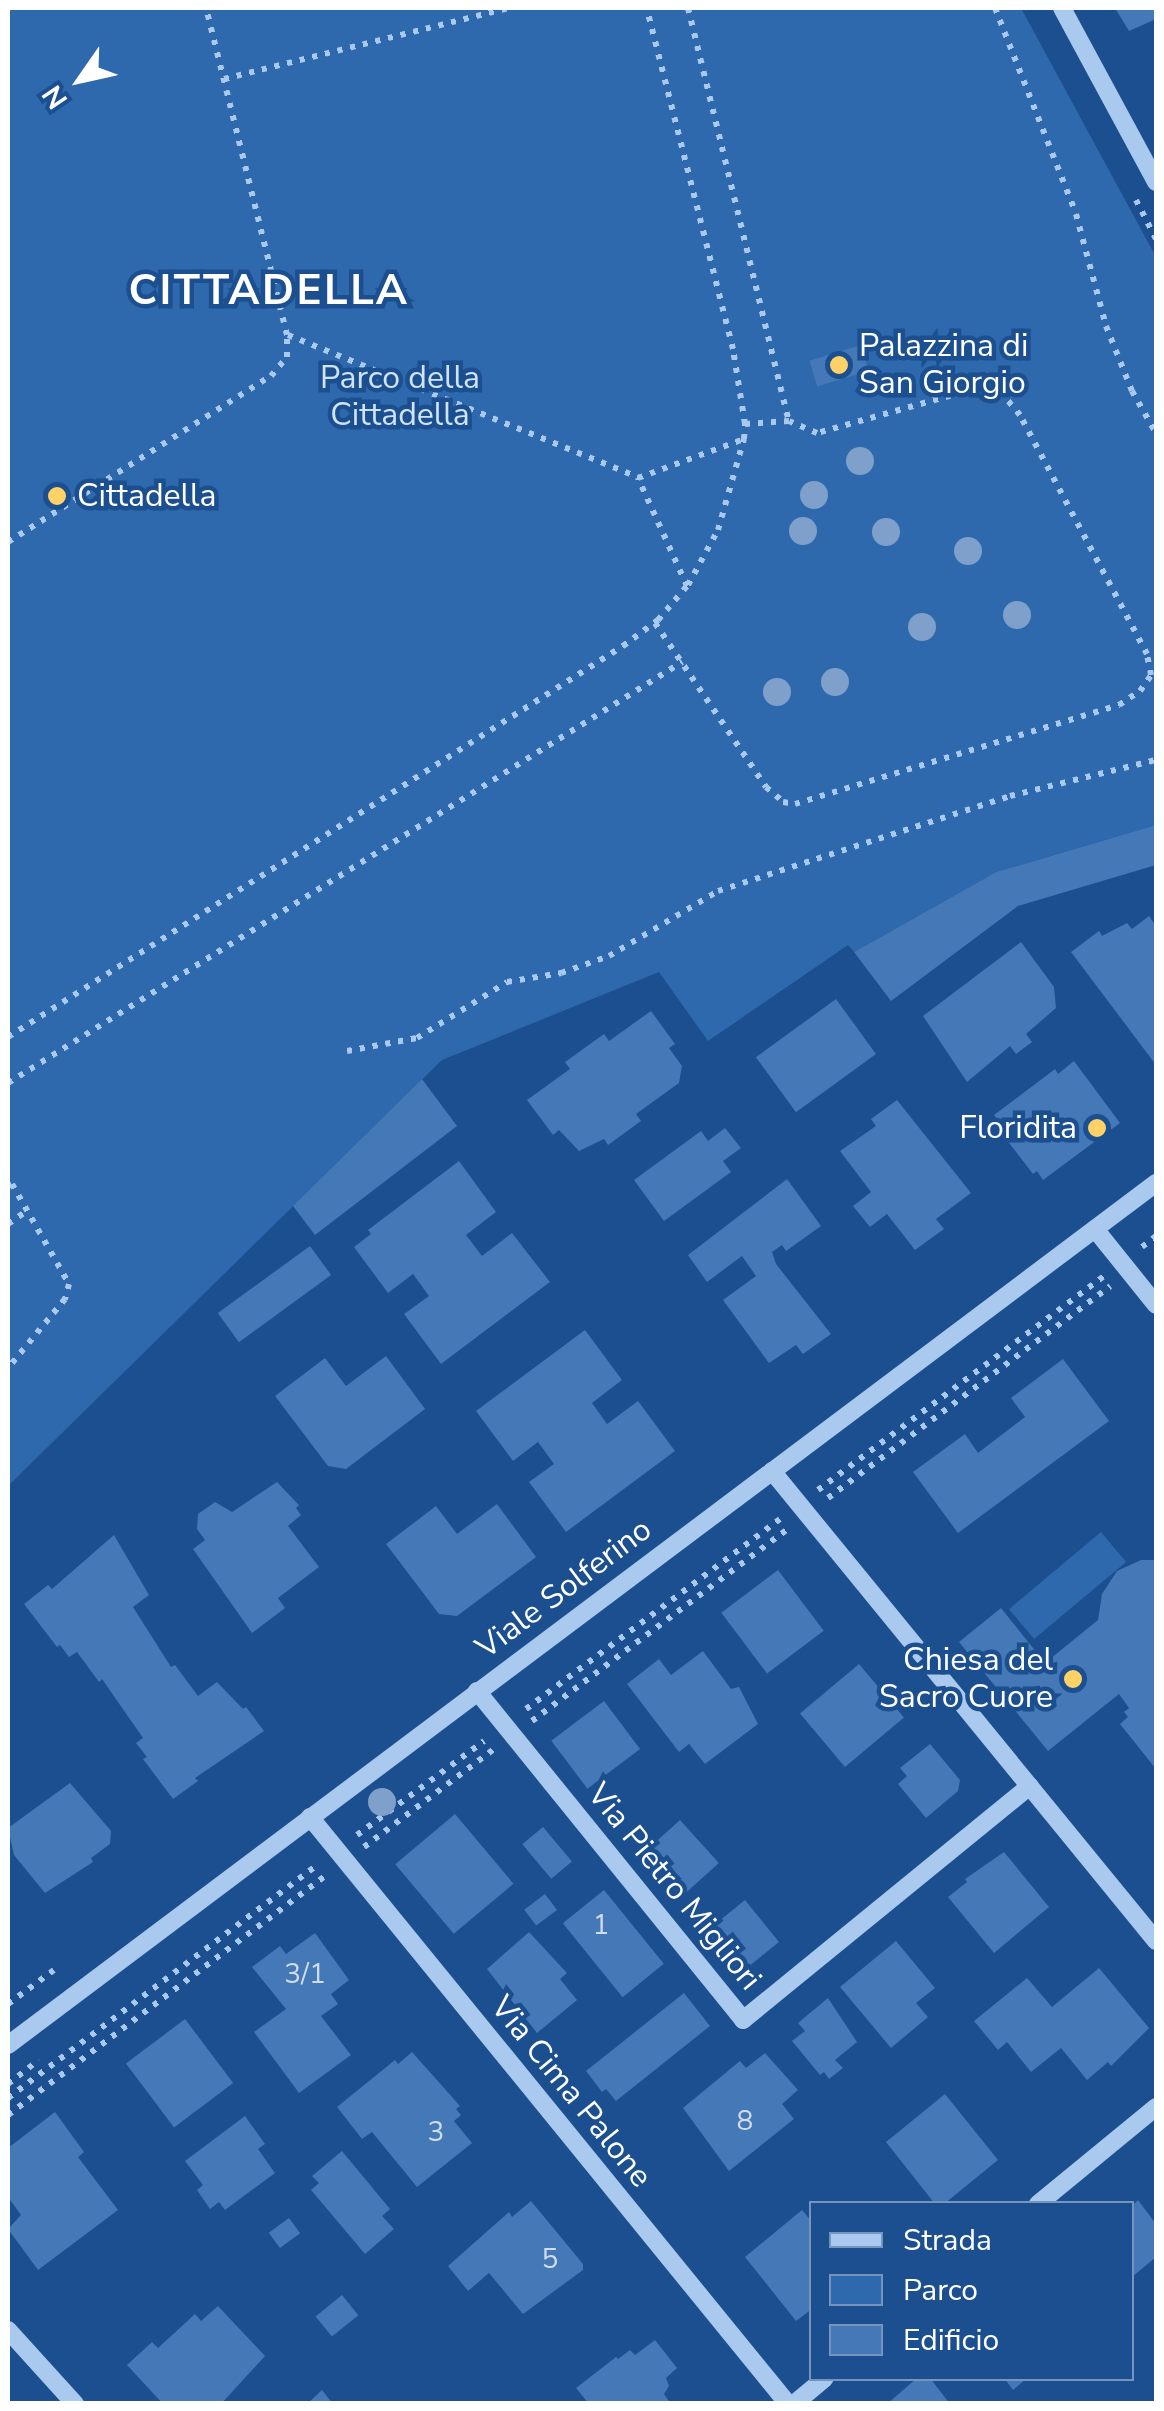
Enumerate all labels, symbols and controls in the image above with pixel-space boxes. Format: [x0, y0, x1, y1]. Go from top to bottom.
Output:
north arrow [30, 30, 130, 130]
text: N [34, 77, 77, 116]
district label: CITTADELLA [129, 266, 409, 316]
place label: Palazzina di San Giorgio [859, 328, 1028, 403]
marker: Palazzina di San Giorgio [828, 354, 850, 376]
park label: Parco della Cittadella [320, 360, 480, 435]
place label: Cittadella [77, 477, 216, 515]
marker: Cittadella [46, 485, 68, 507]
place label: Floridita [959, 1109, 1077, 1147]
marker: Floridita [1086, 1117, 1108, 1139]
street label: Viale Solferino [469, 1511, 659, 1667]
place label: Chiesa del Sacro Cuore [879, 1642, 1053, 1717]
marker: Chiesa del Sacro Cuore [1062, 1668, 1084, 1690]
street label: Via Pietro Migliori [579, 1776, 769, 1998]
house number: 1 [593, 1908, 609, 1942]
house number: 3/1 [284, 1957, 326, 1991]
street label: Via Cima Palone [482, 1989, 660, 2195]
house number: 8 [737, 2104, 753, 2138]
house number: 3 [428, 2115, 444, 2149]
legend [809, 2201, 1134, 2381]
text: Strada [903, 2220, 992, 2261]
house number: 5 [542, 2242, 558, 2276]
text: Parco [903, 2270, 978, 2311]
text: Edificio [903, 2320, 999, 2361]

